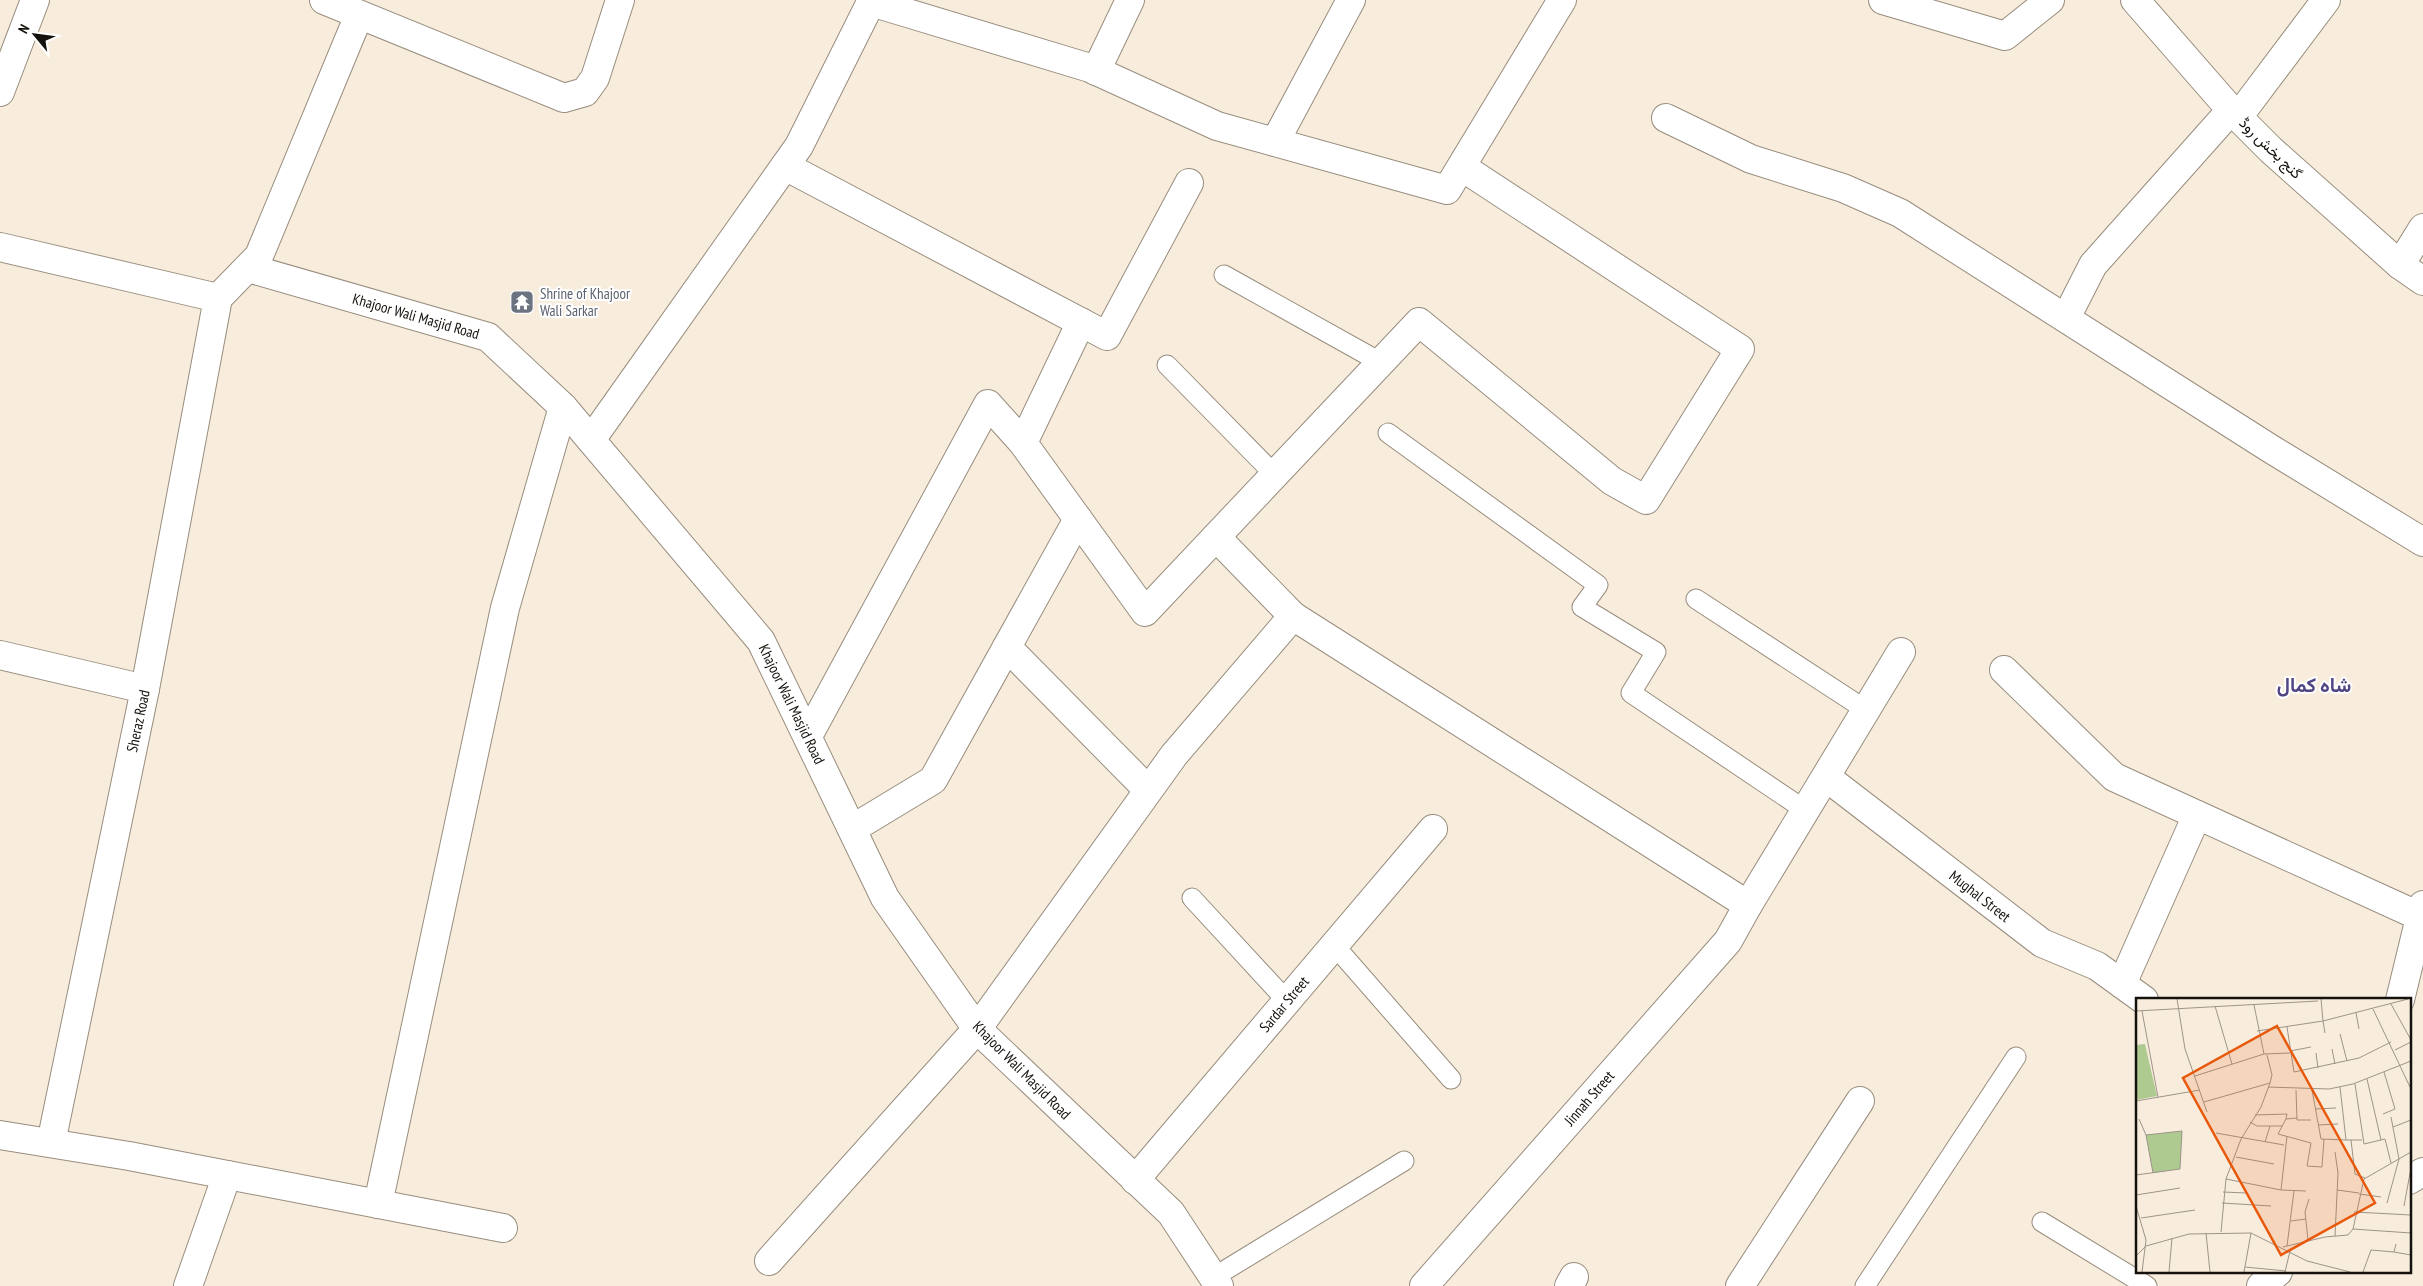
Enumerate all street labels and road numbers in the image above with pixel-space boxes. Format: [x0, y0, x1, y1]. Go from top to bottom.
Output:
street label: گنج بخش روڈ [2234, 113, 2307, 184]
street label: Khajoor Wali Masjid Road [350, 289, 482, 343]
street label: Khajoor Wali Masjid Road [755, 641, 829, 767]
street label: Sheraz Road [122, 688, 154, 754]
street label: Mughal Street [1945, 866, 2015, 926]
street label: Sardar Street [1255, 972, 1313, 1036]
street label: Khajoor Wali Masjid Road [969, 1017, 1075, 1123]
street label: Jinnah Street [1559, 1067, 1618, 1130]

